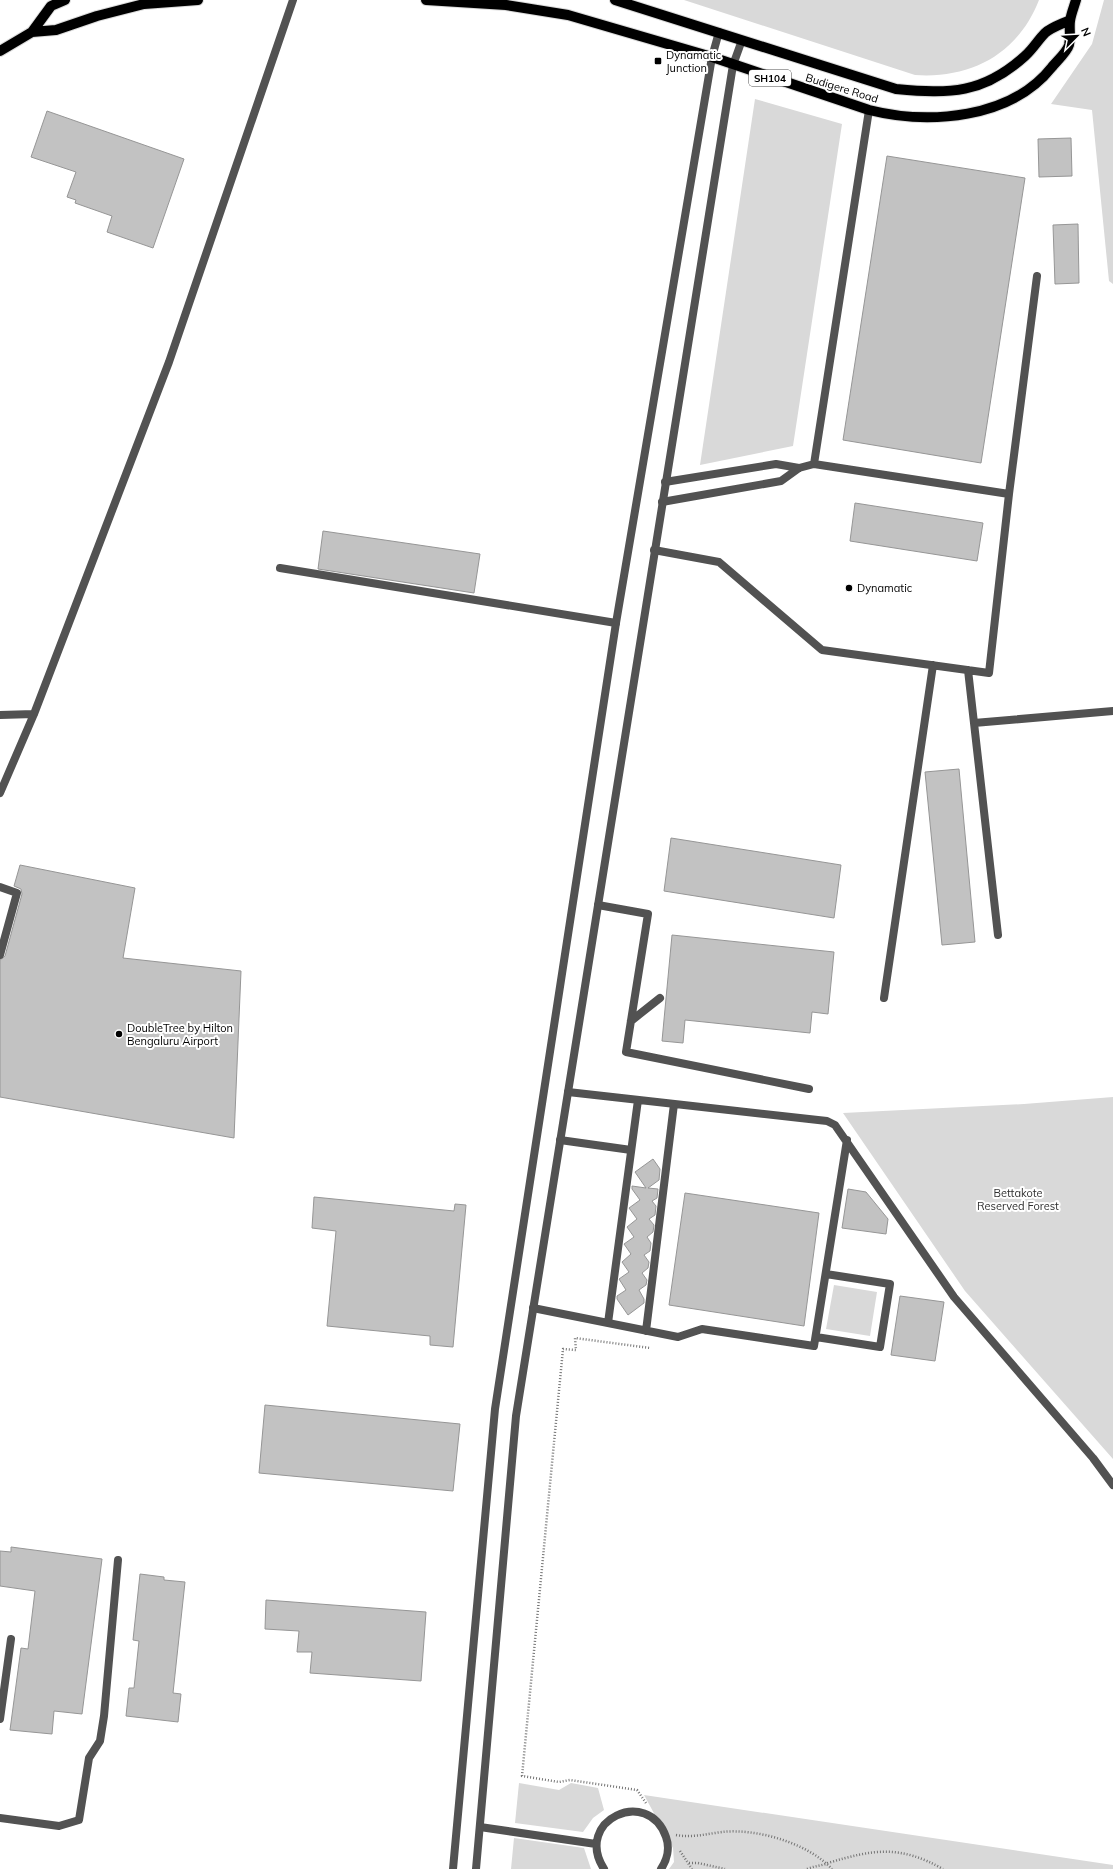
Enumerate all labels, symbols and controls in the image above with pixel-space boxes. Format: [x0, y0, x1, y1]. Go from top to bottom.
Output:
north arrow [1057, 16, 1097, 56]
text: N [1078, 25, 1094, 39]
place label: Dynamatic Junction [666, 48, 722, 75]
marker: Dynamatic Junction [653, 56, 663, 66]
road number: SH104 [749, 70, 791, 86]
street label: Budigere Road [804, 70, 880, 106]
place label: Dynamatic [857, 581, 913, 595]
marker: Dynamatic [844, 583, 854, 593]
place label: DoubleTree by Hilton Bengaluru Airport [127, 1021, 233, 1048]
marker: DoubleTree by Hilton Bengaluru Airport [114, 1029, 124, 1039]
park label: Bettakote Reserved Forest [977, 1186, 1059, 1213]

